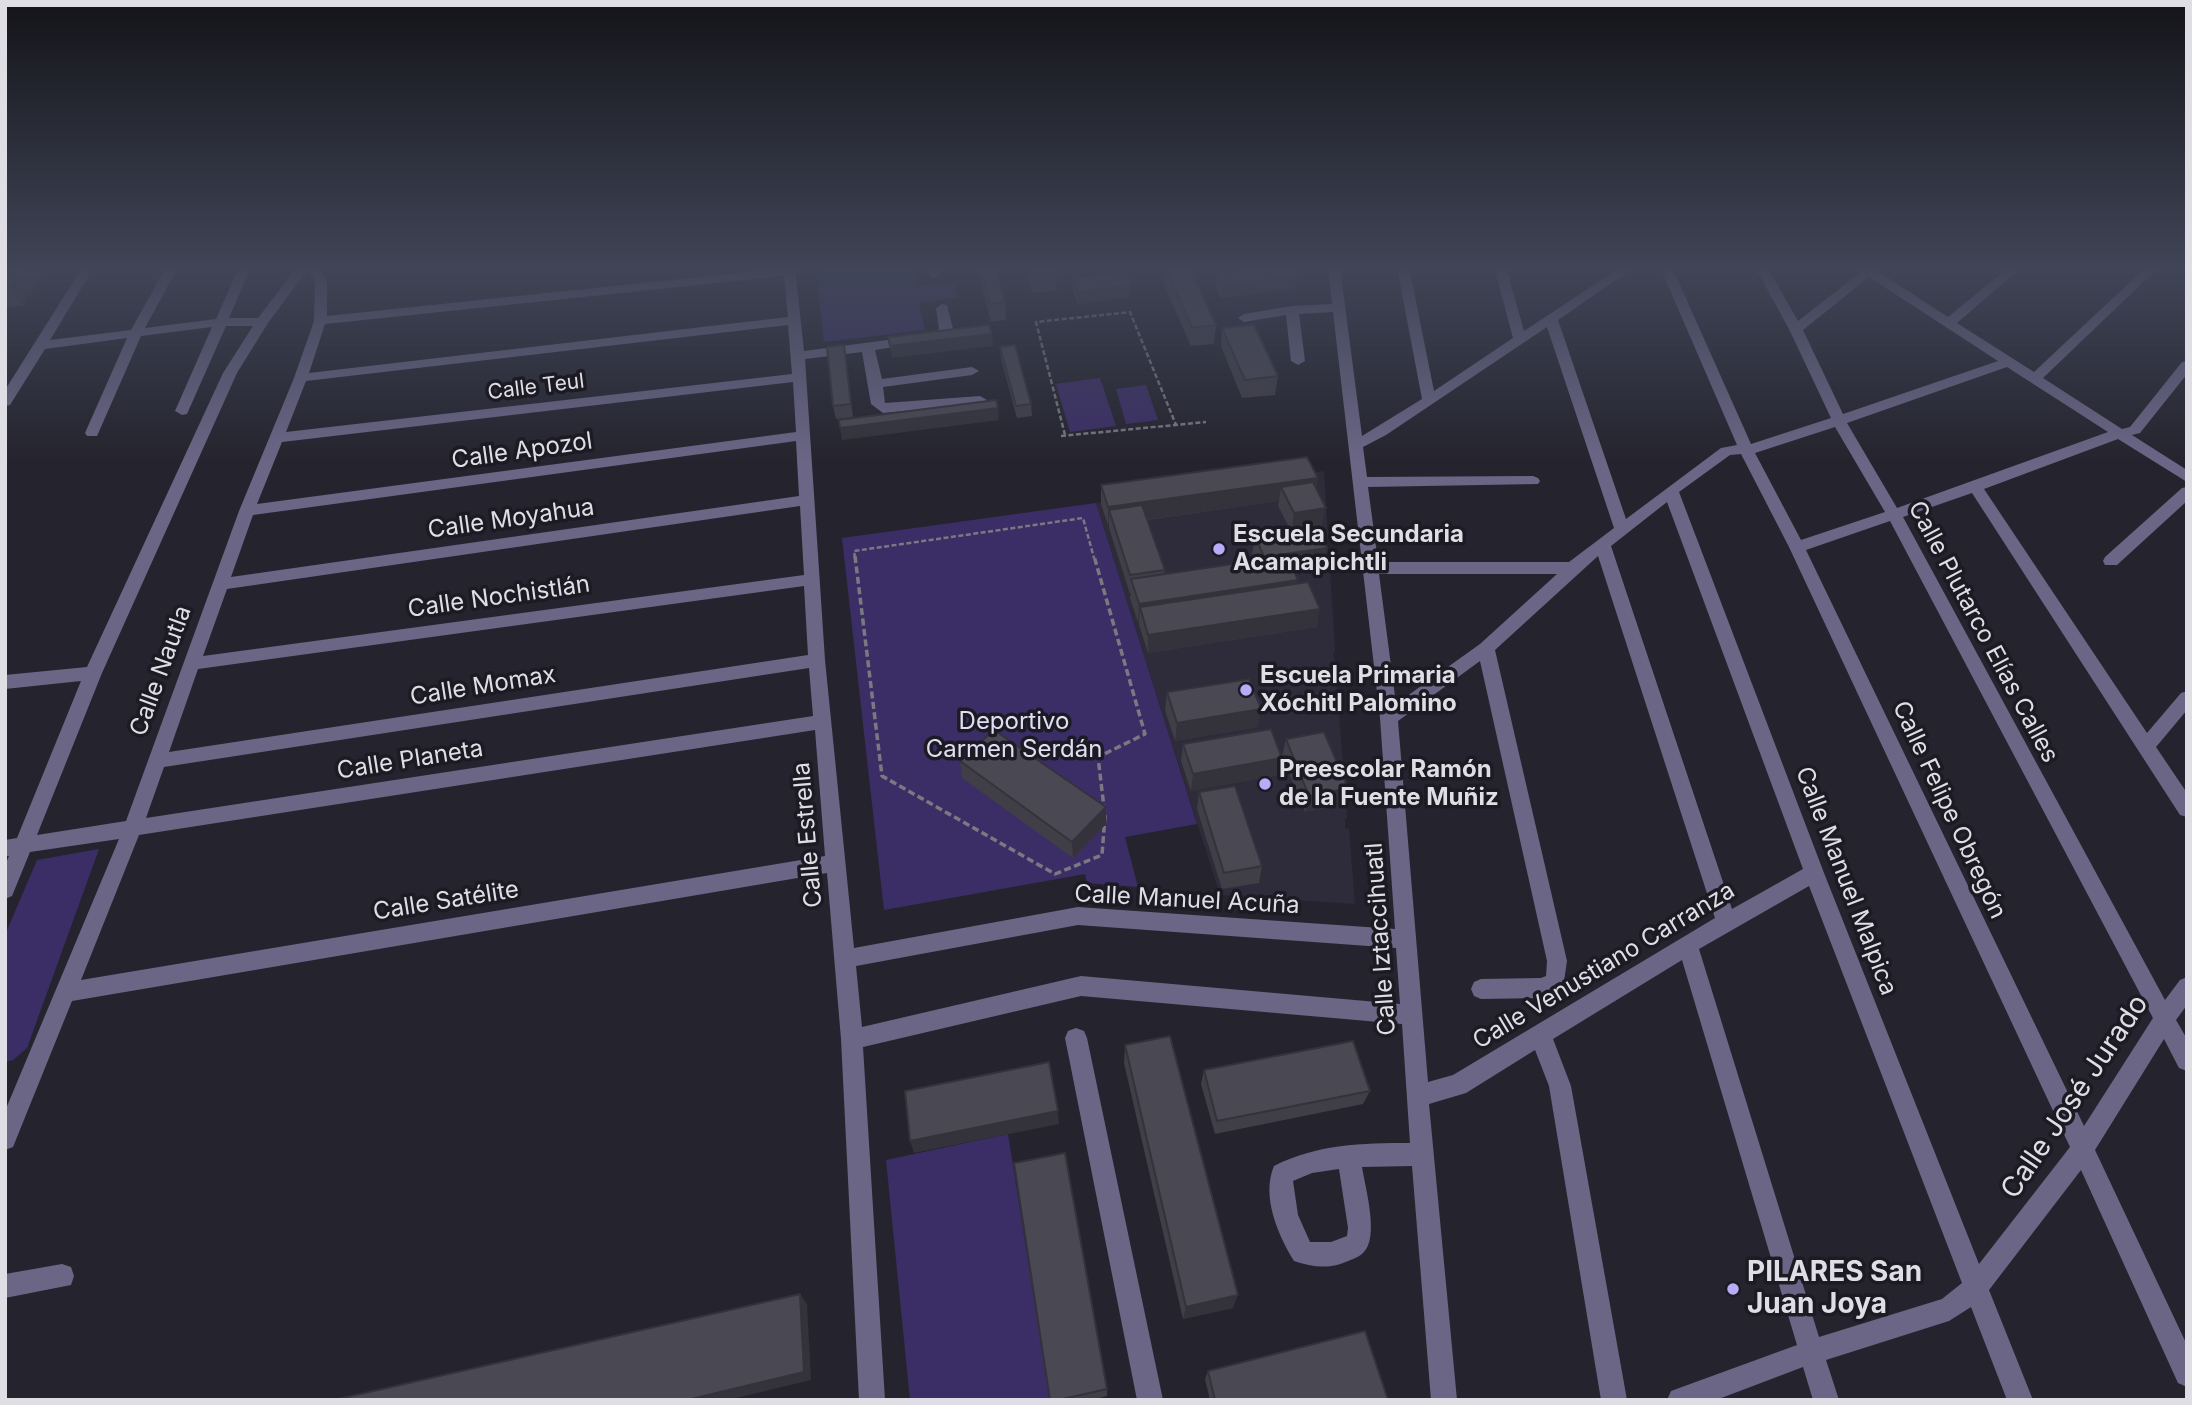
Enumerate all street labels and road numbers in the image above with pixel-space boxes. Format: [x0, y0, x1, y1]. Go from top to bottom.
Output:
street label: Calle Teul [486, 369, 586, 405]
street label: Calle Apozol [450, 427, 594, 475]
street label: Calle Moyahua [426, 493, 596, 545]
street label: Calle Plutarco Elías Calles [1902, 496, 2064, 768]
street label: Calle Nochistlán [406, 570, 592, 624]
street label: Calle Nautla [124, 602, 198, 740]
street label: Calle Momax [408, 660, 558, 712]
street label: Calle Felipe Obregón [1886, 697, 2012, 923]
street label: Calle Planeta [335, 734, 485, 786]
street label: Calle Estrella [787, 761, 829, 909]
street label: Calle Manuel Malpica [1789, 763, 1903, 999]
street label: Calle Iztaccihuatl [1360, 842, 1402, 1036]
street label: Calle Satélite [371, 875, 521, 927]
street label: Calle Venustiano Carranza [1468, 876, 1740, 1056]
street label: Calle Manuel Acuña [1074, 880, 1300, 920]
street label: Calle José Jurado [1994, 989, 2156, 1205]

